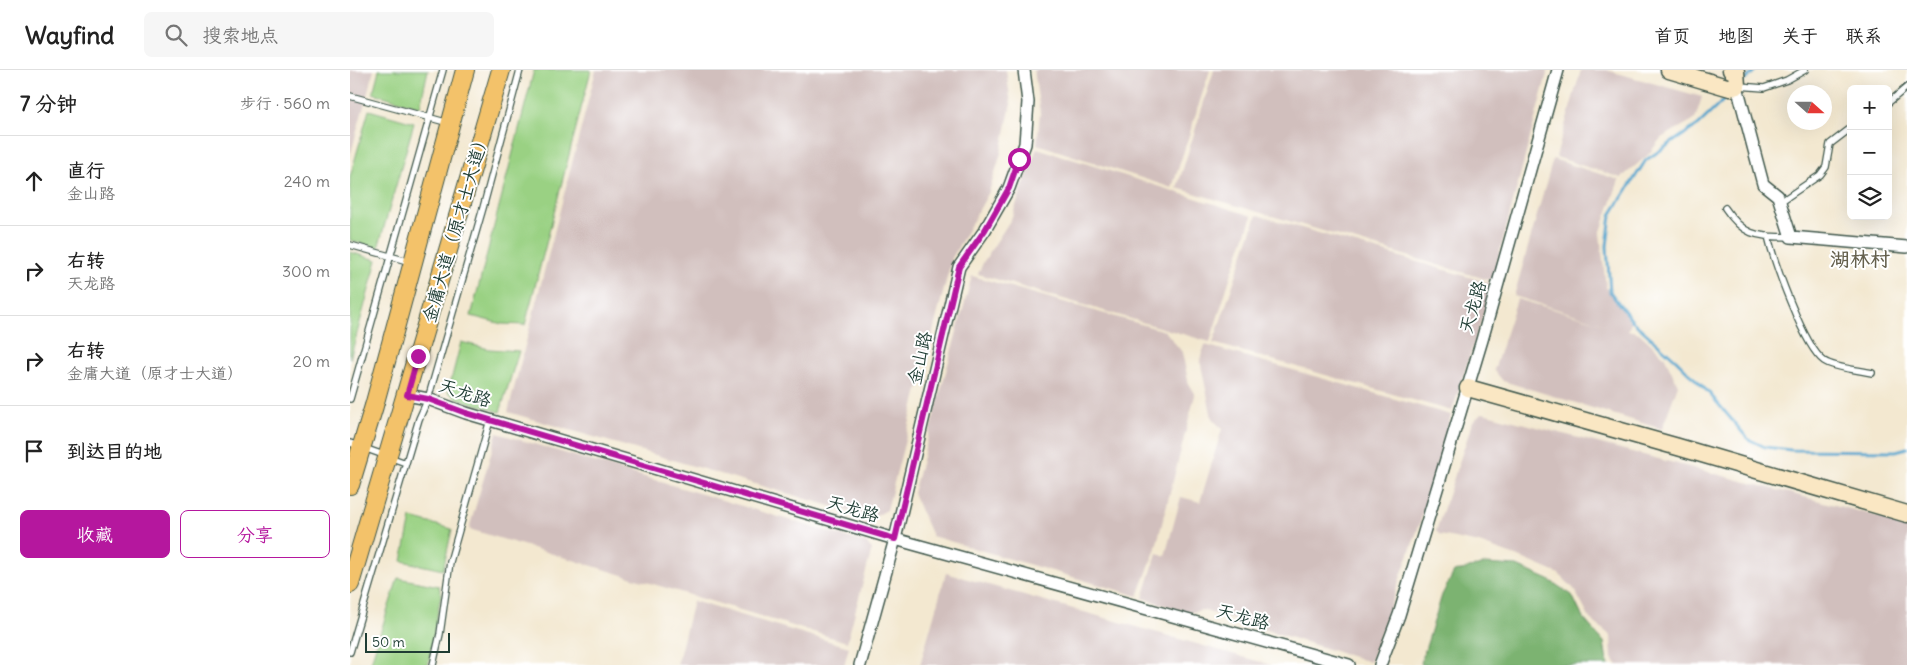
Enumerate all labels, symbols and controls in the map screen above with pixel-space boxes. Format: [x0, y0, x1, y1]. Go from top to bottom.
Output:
search box [144, 12, 494, 57]
text: Wayfind [25, 20, 114, 50]
icon: search [162, 21, 190, 49]
text: 搜索地点 [202, 23, 279, 47]
text: 首页 [1654, 24, 1690, 47]
text: 地图 [1718, 24, 1754, 47]
text: 关于 [1782, 24, 1818, 47]
text: 联系 [1846, 24, 1882, 47]
north arrow [1787, 85, 1832, 130]
map controls [1847, 85, 1892, 220]
button: + [1847, 85, 1892, 130]
text: 7 分钟 [20, 90, 77, 117]
text: 步行 · 560 m [240, 93, 330, 113]
street label: 金庸大道（原才士大道） [417, 129, 494, 325]
button: − [1847, 130, 1892, 175]
route start [1008, 148, 1031, 171]
text: 直行 [67, 158, 105, 182]
icon: ahead [20, 167, 48, 195]
text: 240 m [284, 171, 330, 191]
button: layers [1847, 175, 1892, 220]
text: 金山路 [67, 183, 115, 203]
district label: 湖林村 [1830, 246, 1890, 271]
text: 右转 [67, 248, 105, 272]
icon: right [20, 257, 48, 285]
text: 300 m [282, 261, 330, 281]
text: 天龙路 [67, 273, 115, 293]
street label: 天龙路 [1454, 278, 1491, 336]
street label: 金山路 [902, 329, 937, 387]
text: 右转 [67, 338, 105, 362]
route end [407, 345, 430, 368]
icon: right [20, 347, 48, 375]
text: 20 m [293, 351, 330, 371]
text: 金庸大道（原才士大道） [67, 363, 243, 383]
street label: 天龙路 [436, 373, 494, 412]
icon: arrive [20, 437, 48, 465]
text: 到达目的地 [67, 439, 162, 463]
street label: 天龙路 [824, 490, 882, 527]
button: 收藏 [20, 510, 170, 558]
button: 分享 [180, 510, 330, 558]
street label: 天龙路 [1214, 598, 1272, 635]
scale bar [365, 630, 450, 653]
text: 50 m [372, 633, 405, 651]

